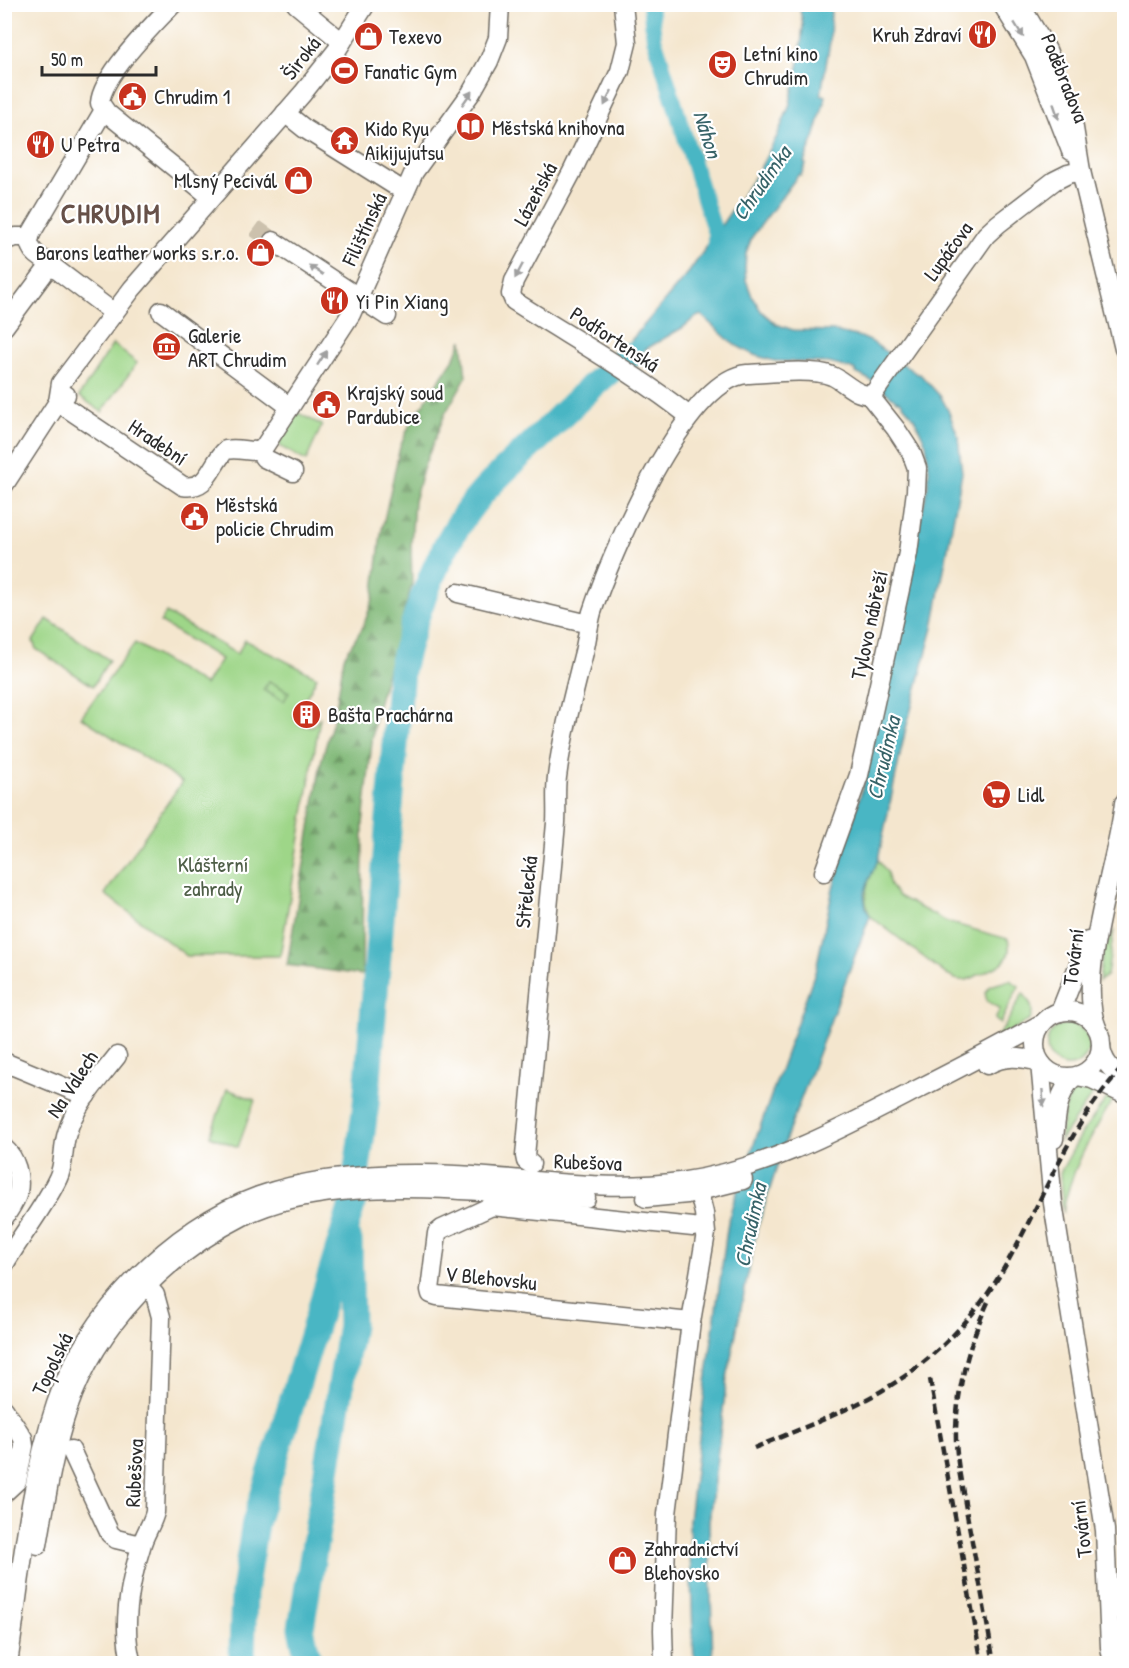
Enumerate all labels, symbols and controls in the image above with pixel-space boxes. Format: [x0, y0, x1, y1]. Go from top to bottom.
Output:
restaurant icon: Kruh Zdraví [967, 18, 999, 50]
shop icon: Texevo [352, 20, 384, 52]
place label: Kruh Zdraví [873, 20, 962, 49]
place label: Texevo [389, 22, 442, 51]
one-way arrow [1014, 22, 1025, 38]
street label: Poděbradova [1034, 29, 1096, 127]
street label: Široká [275, 30, 327, 86]
scale bar [42, 39, 156, 77]
place label: Letní kino Chrudim [744, 39, 818, 92]
text: 50 m [51, 47, 83, 72]
theatre icon: Letní kino Chrudim [707, 49, 739, 81]
sports icon: Fanatic Gym [328, 55, 360, 87]
place label: Fanatic Gym [364, 57, 457, 86]
public building icon: Chrudim 1 [117, 80, 149, 112]
place label: Chrudim 1 [154, 82, 230, 111]
one-way arrow [603, 89, 612, 106]
one-way arrow [461, 90, 473, 106]
one-way arrow [1051, 102, 1061, 120]
water label: Náhon [686, 106, 730, 164]
library icon: Městská knihovna [455, 111, 487, 143]
place label: Městská knihovna [492, 113, 624, 142]
place label: Kido Ryu Aikijujutsu [365, 114, 444, 167]
temple icon: Kido Ryu Aikijujutsu [328, 124, 360, 156]
restaurant icon: U Petra [24, 128, 56, 160]
place label: U Petra [61, 130, 119, 159]
water label: Chrudimka [724, 138, 799, 226]
street label: Lázeňská [506, 157, 564, 231]
shop icon: Mlsný Pecivál [282, 164, 314, 196]
place label: Mlsný Pecivál [174, 166, 277, 195]
street label: Filištínská [334, 188, 393, 271]
district label: CHRUDIM [61, 195, 161, 231]
street label: Lupáčova [917, 216, 979, 286]
shop icon: Barons leather works s.r.o. [244, 236, 276, 268]
place label: Barons leather works s.r.o. [36, 238, 239, 267]
one-way arrow [514, 263, 524, 280]
one-way arrow [308, 264, 324, 275]
restaurant icon: Yi Pin Xiang [319, 285, 351, 317]
place label: Yi Pin Xiang [356, 287, 448, 316]
street label: Podfortenská [565, 299, 665, 379]
place label: Galerie ART Chrudim [188, 321, 286, 374]
museum icon: Galerie ART Chrudim [151, 331, 183, 363]
one-way arrow [316, 351, 328, 367]
place label: Krajský soud Pardubice [347, 378, 443, 431]
public building icon: Krajský soud Pardubice [310, 388, 342, 420]
street label: Hradební [123, 412, 193, 472]
place label: Městská policie Chrudim [216, 490, 334, 543]
public building icon: Městská policie Chrudim [179, 500, 211, 532]
street label: Tylovo nábřeží [843, 568, 895, 682]
building icon: Bašta Prachárna [291, 698, 323, 730]
place label: Bašta Prachárna [328, 700, 453, 729]
water label: Chrudimka [859, 711, 908, 803]
supermarket icon: Lidl [981, 778, 1013, 810]
place label: Lidl [1018, 780, 1045, 809]
park label: Klášterní zahrady [178, 850, 248, 903]
street label: Střelecká [508, 855, 544, 929]
street label: Tovární [1055, 927, 1091, 987]
street label: Na Valech [39, 1044, 105, 1123]
one-way arrow [1038, 1089, 1048, 1108]
street label: Rubešova [553, 1146, 623, 1178]
water label: Chrudimka [727, 1178, 774, 1270]
street label: V Blehovsku [444, 1259, 539, 1297]
street label: Topolská [24, 1328, 80, 1400]
street label: Rubešova [118, 1438, 150, 1508]
street label: Tovární [1063, 1499, 1099, 1559]
place label: Zahradnictví Blehovsko [644, 1534, 739, 1587]
shop icon: Zahradnictví Blehovsko [607, 1544, 639, 1576]

